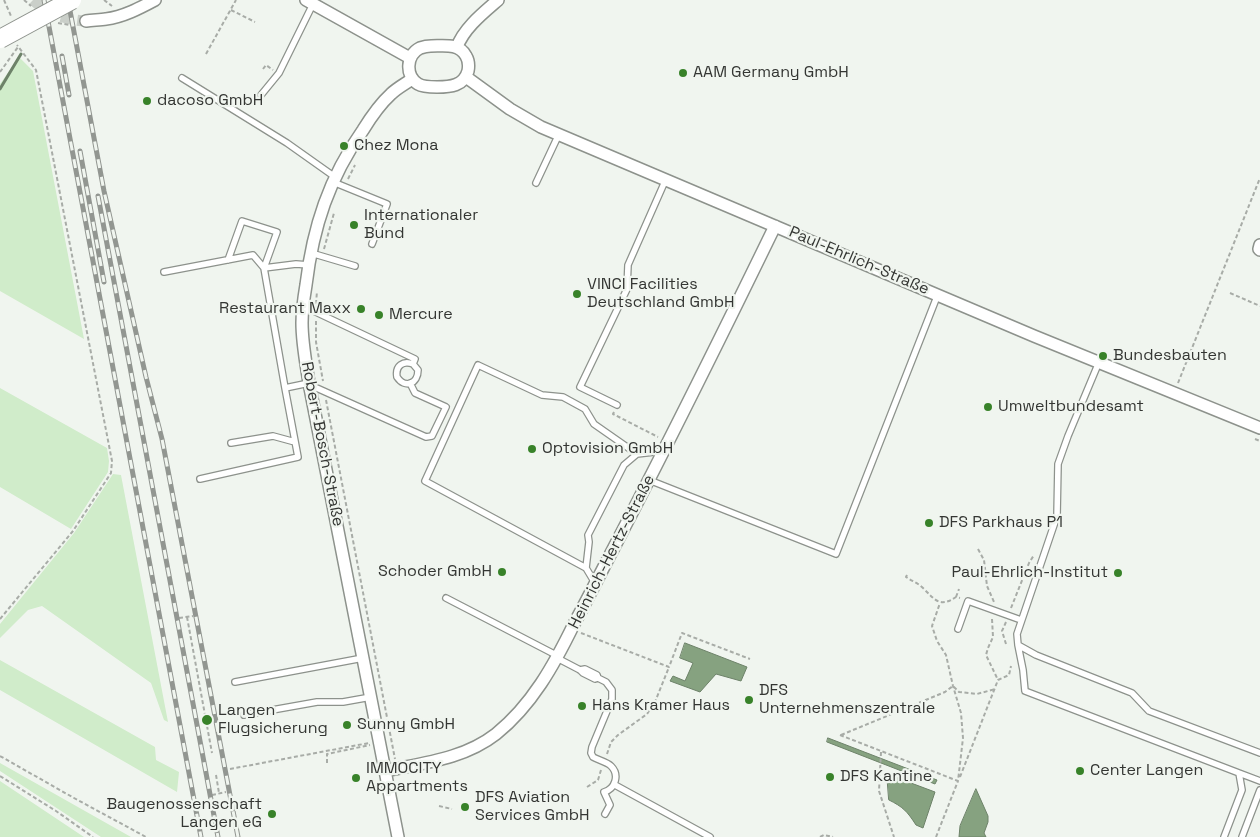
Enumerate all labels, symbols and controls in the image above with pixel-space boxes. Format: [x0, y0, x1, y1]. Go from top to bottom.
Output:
place label: AAM Germany GmbH [693, 63, 849, 83]
marker: AAM Germany GmbH [677, 67, 689, 79]
place label: dacoso GmbH [157, 91, 263, 111]
marker: dacoso GmbH [141, 95, 153, 107]
place label: Chez Mona [354, 136, 438, 156]
marker: Chez Mona [338, 140, 350, 152]
place label: Internationaler Bund [364, 206, 478, 244]
marker: Internationaler Bund [348, 219, 360, 231]
street label: Paul-Ehrlich-Straße [786, 223, 932, 299]
place label: VINCI Facilities Deutschland GmbH [587, 275, 735, 313]
marker: VINCI Facilities Deutschland GmbH [571, 288, 583, 300]
place label: Restaurant Maxx [219, 299, 351, 319]
marker: Restaurant Maxx [355, 303, 367, 315]
place label: Mercure [389, 305, 453, 325]
marker: Mercure [373, 309, 385, 321]
place label: Bundesbauten [1113, 346, 1227, 366]
marker: Bundesbauten [1097, 350, 1109, 362]
street label: Robert-Bosch-Straße [297, 360, 347, 528]
place label: Umweltbundesamt [998, 397, 1144, 417]
marker: Umweltbundesamt [982, 401, 994, 413]
place label: Optovision GmbH [542, 439, 673, 459]
marker: Optovision GmbH [526, 443, 538, 455]
street label: Heinrich-Hertz-Straße [565, 472, 659, 632]
place label: DFS Parkhaus P1 [939, 513, 1063, 533]
marker: DFS Parkhaus P1 [923, 517, 935, 529]
place label: Schoder GmbH [378, 562, 492, 582]
place label: Paul-Ehrlich-Institut [951, 563, 1108, 583]
marker: Schoder GmbH [496, 566, 508, 578]
marker: Paul-Ehrlich-Institut [1112, 567, 1124, 579]
place label: DFS Unternehmenszentrale [759, 681, 935, 719]
marker: DFS Unternehmenszentrale [743, 694, 755, 706]
place label: Hans Kramer Haus [592, 696, 730, 716]
marker: Hans Kramer Haus [576, 700, 588, 712]
place label: Langen Flugsicherung [218, 701, 328, 739]
marker: Langen Flugsicherung [200, 713, 214, 727]
place label: Sunny GmbH [357, 715, 455, 735]
marker: Sunny GmbH [341, 719, 353, 731]
place label: IMMOCITY Appartments [366, 759, 468, 797]
place label: Center Langen [1090, 761, 1203, 781]
marker: Center Langen [1074, 765, 1086, 777]
place label: DFS Kantine [840, 767, 932, 787]
marker: DFS Kantine [824, 771, 836, 783]
marker: IMMOCITY Appartments [350, 772, 362, 784]
place label: DFS Aviation Services GmbH [475, 788, 590, 826]
place label: Baugenossenschaft Langen eG [106, 795, 262, 833]
marker: DFS Aviation Services GmbH [459, 801, 471, 813]
marker: Baugenossenschaft Langen eG [266, 808, 278, 820]

